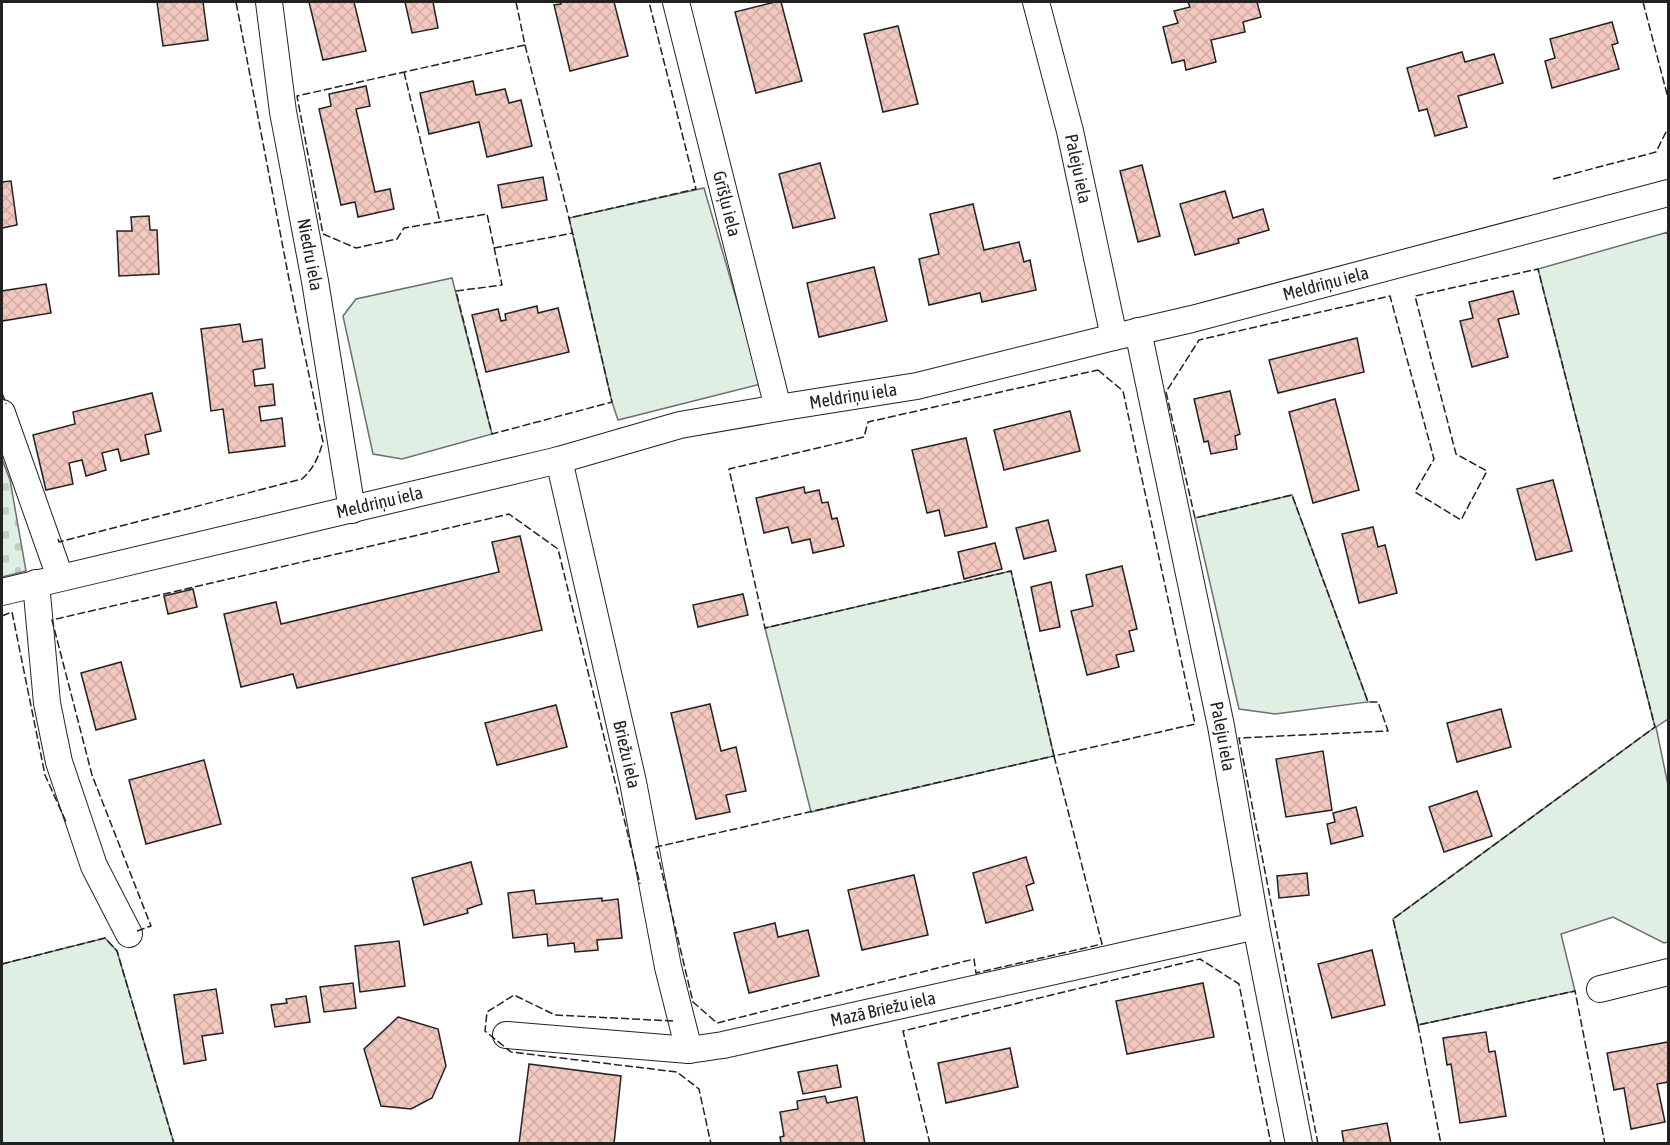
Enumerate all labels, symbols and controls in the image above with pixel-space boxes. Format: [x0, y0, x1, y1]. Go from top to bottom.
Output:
street label: Paleju iela [1061, 132, 1096, 205]
street label: Grīšļu iela [709, 169, 745, 239]
street label: Niedru iela [293, 216, 327, 292]
street label: Meldriņu iela [1280, 262, 1371, 305]
street label: Meldriņu iela [808, 378, 898, 413]
street label: Meldriņu iela [334, 482, 425, 522]
street label: Paleju iela [1206, 699, 1240, 773]
street label: Briežu iela [609, 718, 645, 790]
street label: Mazā Briežu iela [828, 987, 938, 1031]

